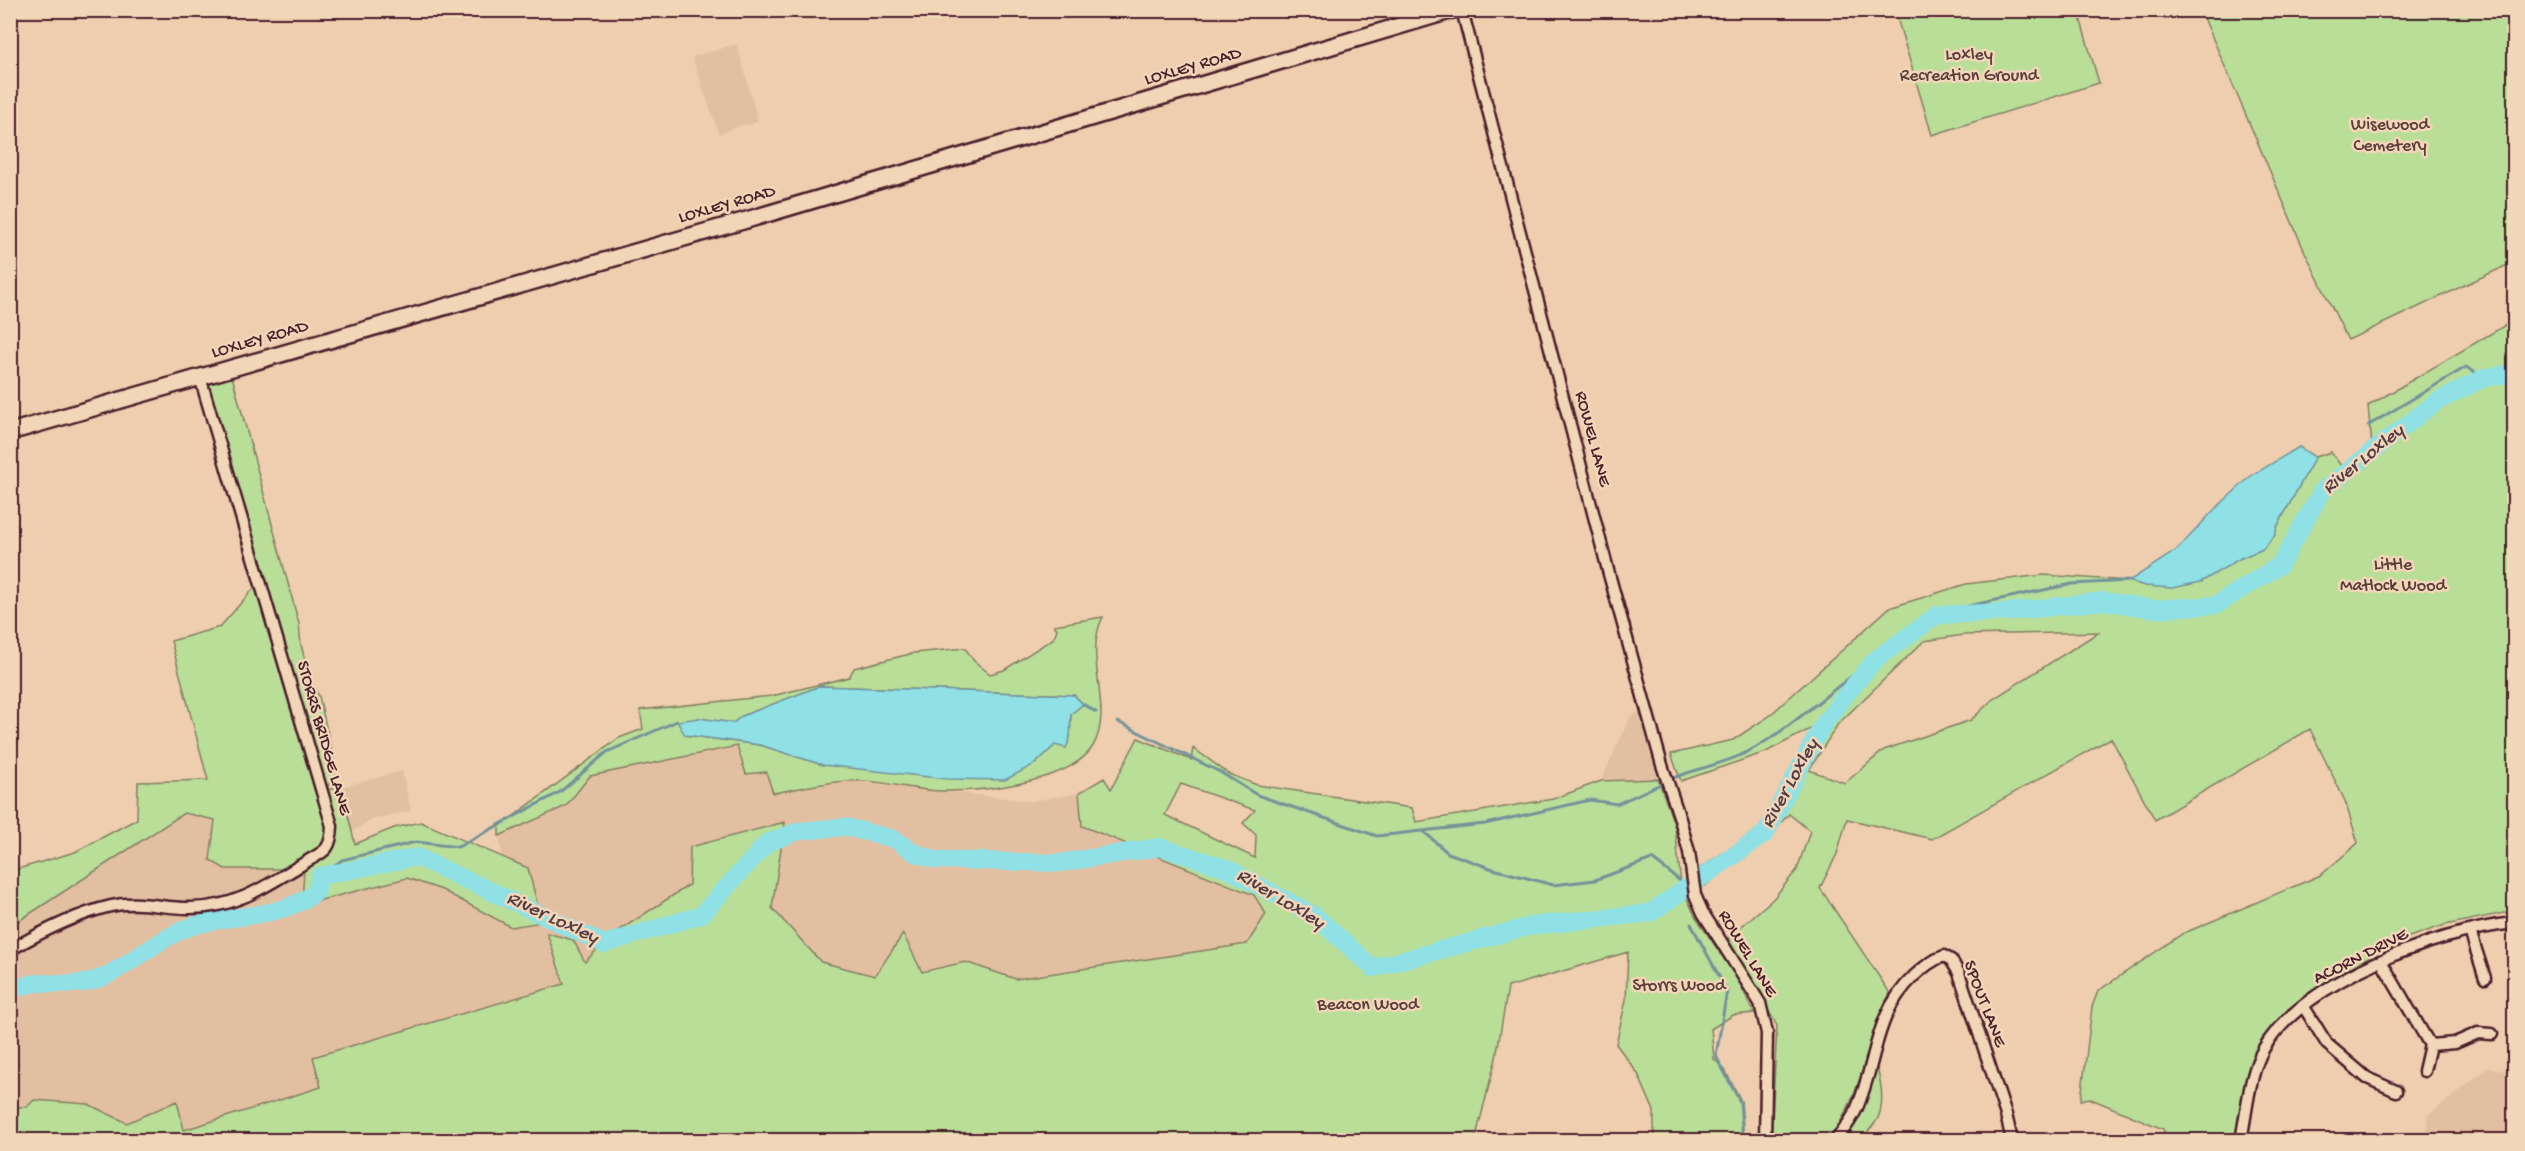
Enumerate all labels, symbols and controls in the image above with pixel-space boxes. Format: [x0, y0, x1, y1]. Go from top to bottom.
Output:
street label: LOXLEY ROAD [1142, 43, 1244, 91]
park label: Loxley Recreation Ground [1900, 45, 2040, 87]
park label: Wisewood Cemetery [2351, 115, 2431, 157]
street label: LOXLEY ROAD [676, 181, 778, 229]
street label: LOXLEY ROAD [209, 316, 311, 364]
street label: ROWEL LANE [1569, 389, 1615, 490]
water label: River Loxley [2318, 419, 2410, 500]
park label: Little Matlock Wood [2340, 555, 2447, 597]
street label: STORRS BRIDGE LANE [291, 659, 355, 818]
water label: River Loxley [1757, 734, 1826, 833]
water label: River Loxley [1232, 865, 1329, 936]
water label: River Loxley [502, 888, 603, 951]
street label: ROWEL LANE [1713, 907, 1782, 1002]
street label: ACORN DRIVE [2310, 924, 2413, 990]
street label: SPOUT LANE [1958, 958, 2010, 1051]
park label: Storrs Wood [1632, 976, 1727, 997]
park label: Beacon Wood [1316, 995, 1420, 1016]

